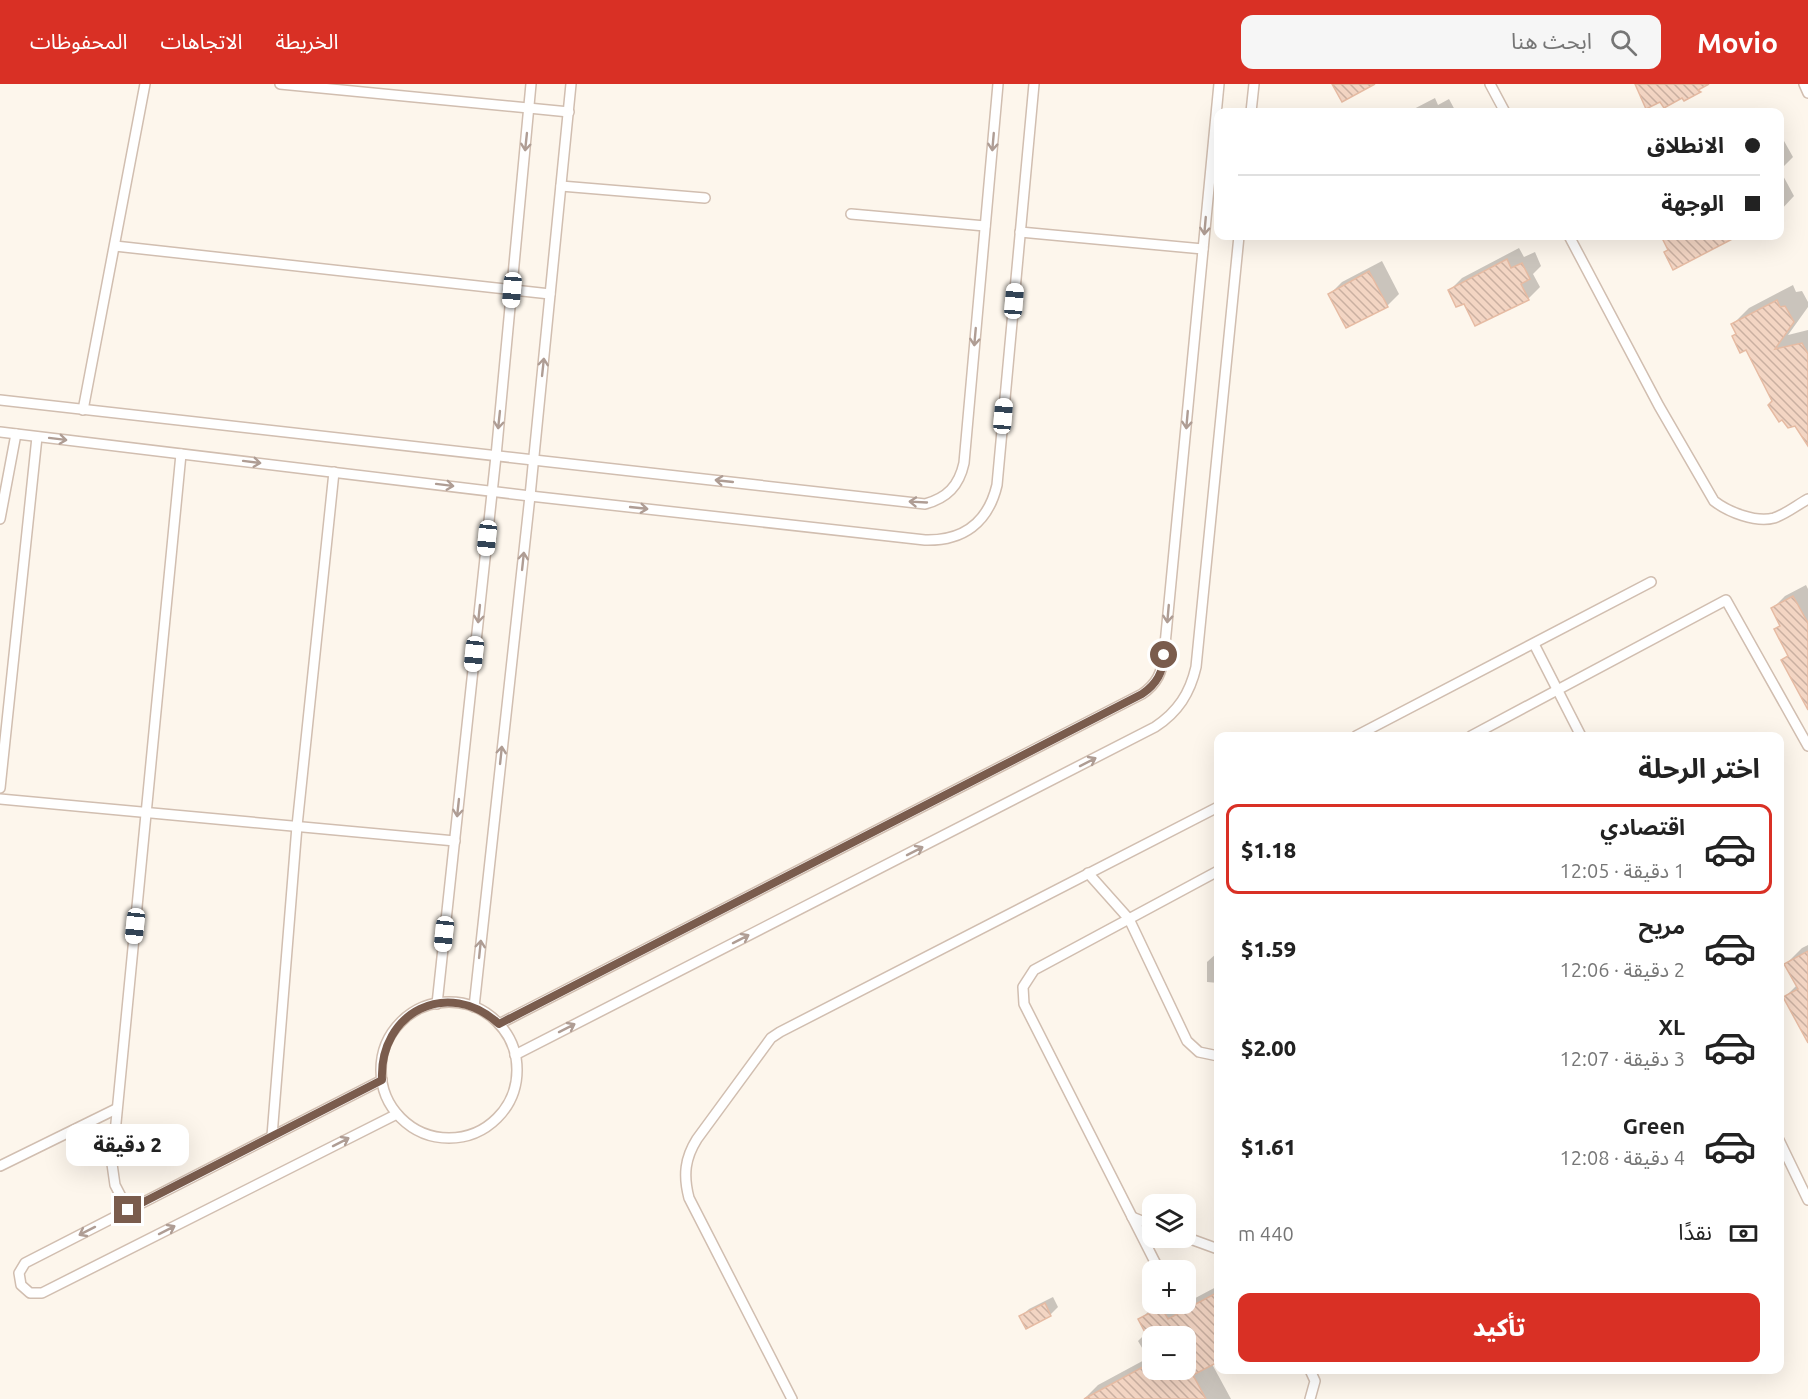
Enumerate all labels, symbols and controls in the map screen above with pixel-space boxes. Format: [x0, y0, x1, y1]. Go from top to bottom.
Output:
search box [1241, 15, 1661, 69]
icon: search [1607, 26, 1640, 59]
text: Movio [1697, 27, 1778, 58]
text: ابحث هنا [1511, 28, 1592, 53]
text: المحفوظات [30, 29, 127, 53]
text: الاتجاهات [160, 29, 242, 53]
text: الخريطة [275, 29, 338, 53]
one-way arrow [520, 132, 531, 152]
one-way arrow [987, 132, 998, 152]
text: الانطلاق [1647, 132, 1724, 157]
text: الوجهة [1661, 190, 1724, 215]
one-way arrow [1199, 215, 1210, 235]
car [501, 271, 523, 309]
car [1003, 282, 1025, 320]
one-way arrow [969, 326, 980, 346]
one-way arrow [538, 358, 549, 378]
car [992, 397, 1014, 435]
one-way arrow [493, 409, 504, 429]
one-way arrow [1181, 410, 1192, 429]
one-way arrow [48, 434, 67, 445]
one-way arrow [241, 457, 261, 468]
one-way arrow [715, 475, 735, 486]
one-way arrow [435, 480, 455, 491]
one-way arrow [908, 497, 928, 508]
one-way arrow [629, 503, 648, 514]
car [476, 519, 498, 557]
one-way arrow [517, 552, 528, 572]
one-way arrow [473, 603, 484, 623]
one-way arrow [1162, 604, 1173, 624]
car [463, 635, 485, 673]
route start [1150, 641, 1177, 668]
one-way arrow [496, 746, 507, 765]
text: اختر الرحلة [1638, 753, 1760, 783]
one-way arrow [1079, 755, 1097, 767]
one-way arrow [452, 797, 463, 817]
text: اقتصادي [1600, 814, 1685, 839]
icon: car [1703, 822, 1757, 876]
text: $1.18 [1241, 837, 1296, 862]
one-way arrow [905, 844, 923, 856]
text: 1 دقيقة · 12:05 [1559, 859, 1685, 882]
car [124, 907, 146, 945]
text: مريح [1639, 913, 1685, 938]
car [433, 915, 455, 953]
icon: car [1703, 921, 1757, 975]
one-way arrow [732, 933, 750, 945]
text: $1.59 [1241, 936, 1296, 961]
one-way arrow [475, 939, 486, 959]
text: 2 دقيقة · 12:06 [1559, 958, 1685, 981]
text: XL [1658, 1014, 1685, 1039]
icon: car [1703, 1020, 1757, 1074]
one-way arrow [558, 1022, 576, 1033]
text: $2.00 [1241, 1035, 1296, 1060]
text: 3 دقيقة · 12:07 [1559, 1047, 1685, 1070]
text: Green [1623, 1113, 1685, 1138]
icon: car [1703, 1119, 1757, 1173]
callout: 2 دقيقة [66, 1123, 190, 1165]
text: 2 دقيقة [93, 1133, 162, 1156]
text: $1.61 [1241, 1134, 1296, 1159]
one-way arrow [331, 1136, 349, 1147]
text: 4 دقيقة · 12:08 [1559, 1146, 1685, 1169]
map controls [1142, 1194, 1196, 1380]
button: layers [1142, 1194, 1196, 1248]
route end [114, 1196, 141, 1223]
icon: cash [1727, 1217, 1760, 1250]
text: نقدًا [1678, 1219, 1712, 1244]
text: 440 m [1238, 1222, 1294, 1245]
one-way arrow [157, 1224, 175, 1235]
one-way arrow [79, 1225, 96, 1237]
button: + [1142, 1260, 1196, 1314]
button: تأكيد [1238, 1293, 1760, 1362]
button: − [1142, 1326, 1196, 1380]

